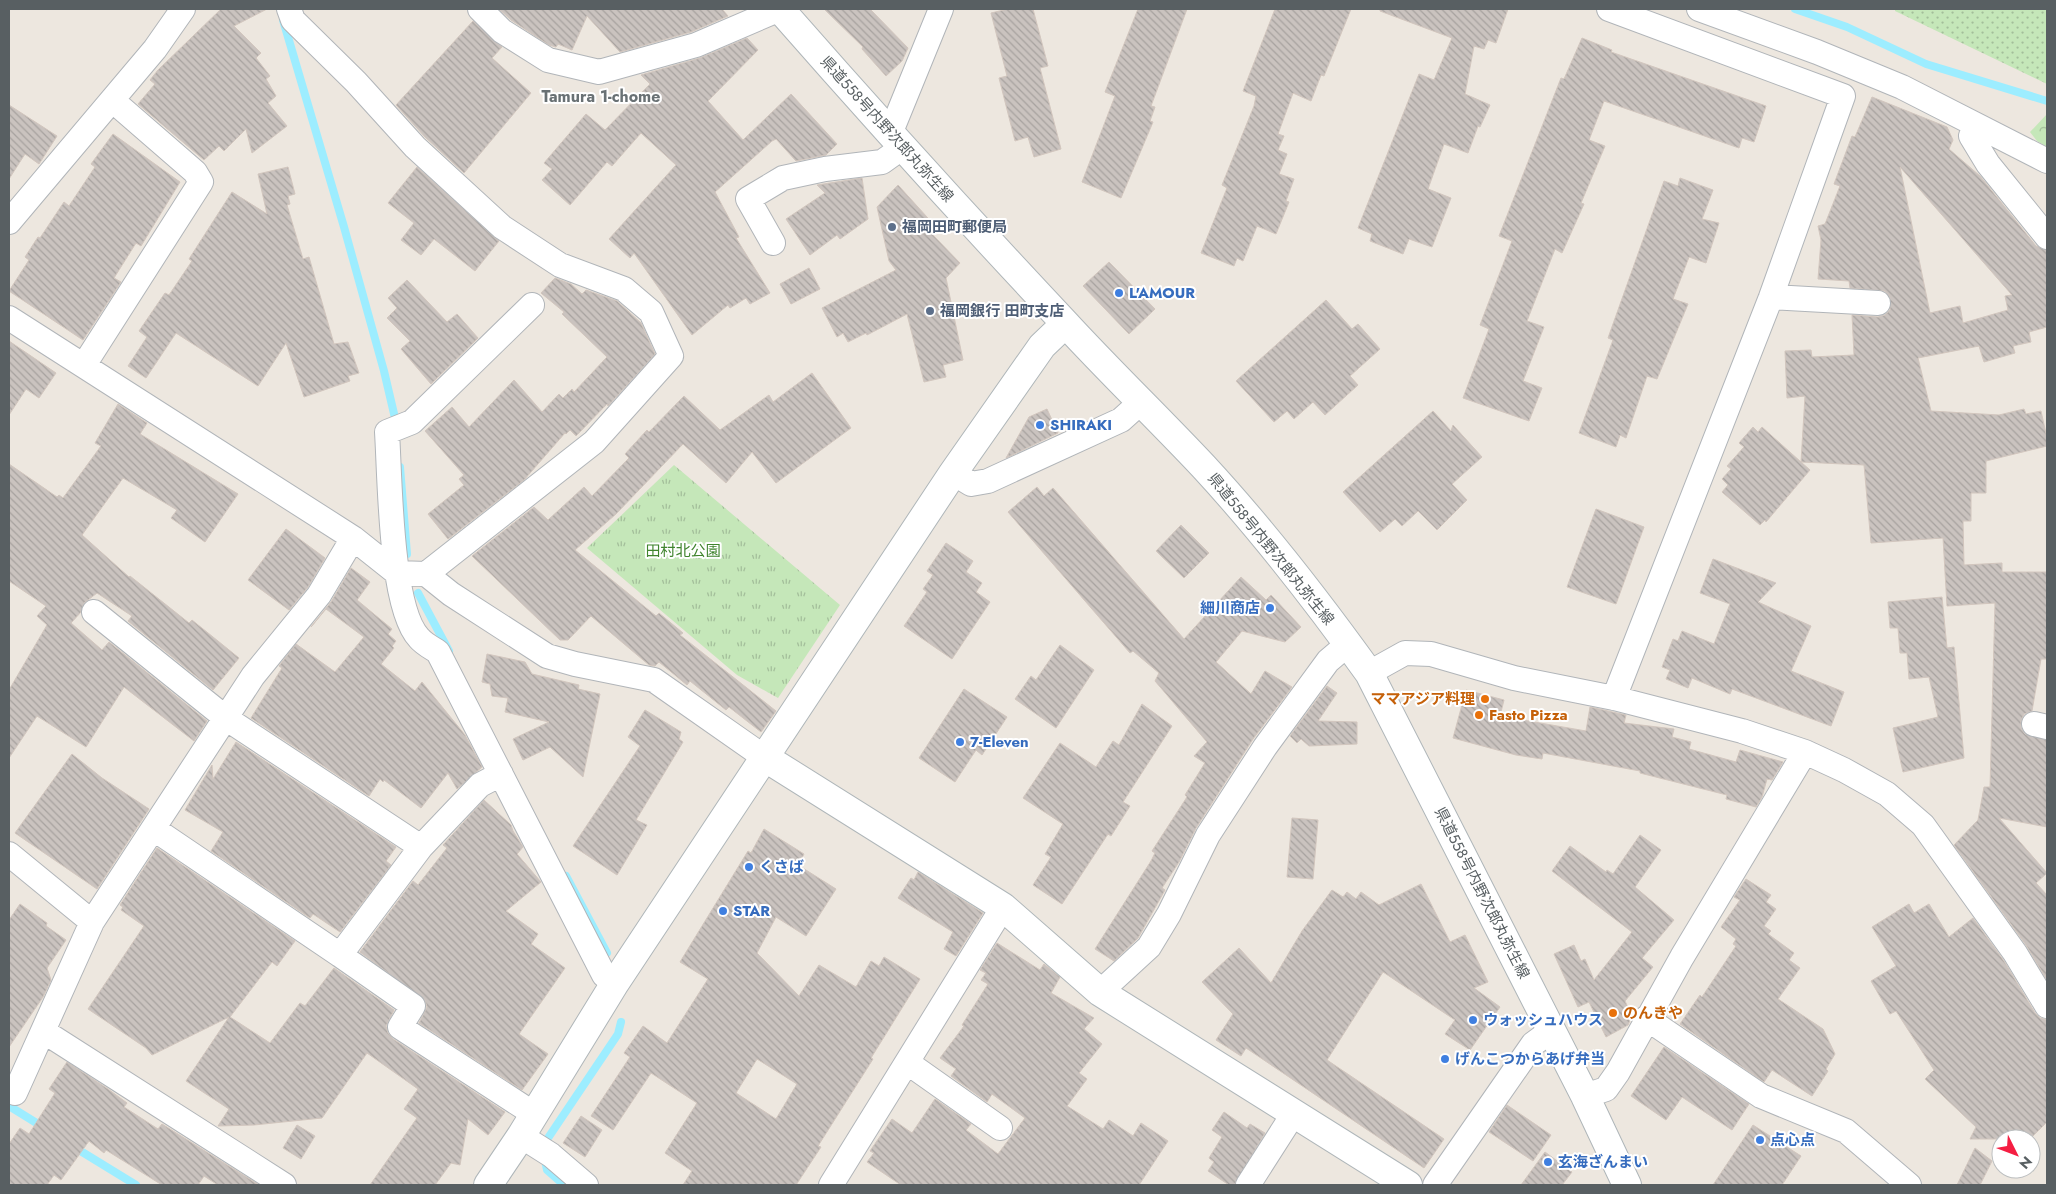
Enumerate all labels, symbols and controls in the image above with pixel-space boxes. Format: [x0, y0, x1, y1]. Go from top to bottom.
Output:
street label: 県道558号内野次郎丸弥生線 [815, 51, 959, 207]
district label: Tamura 1-chome [542, 85, 660, 108]
place label: 福岡田町郵便局 [901, 216, 1007, 238]
marker: 福岡田町郵便局 [886, 221, 898, 233]
place label: L'AMOUR [1129, 282, 1195, 304]
marker: L'AMOUR [1113, 287, 1125, 299]
place label: 福岡銀行 田町支店 [939, 300, 1065, 322]
marker: 福岡銀行 田町支店 [924, 305, 936, 317]
place label: SHIRAKI [1050, 414, 1112, 436]
marker: SHIRAKI [1034, 419, 1046, 431]
street label: 県道558号内野次郎丸弥生線 [1203, 468, 1339, 630]
park label: 田村北公園 [645, 540, 721, 562]
place label: 細川商店 [1200, 597, 1260, 619]
marker: 細川商店 [1264, 602, 1276, 614]
place label: ママアジア料理 [1371, 688, 1475, 710]
marker: ママアジア料理 [1479, 693, 1491, 705]
place label: Fasto Pizza [1489, 704, 1568, 726]
marker: Fasto Pizza [1473, 709, 1485, 721]
place label: 7-Eleven [970, 731, 1029, 753]
marker: 7-Eleven [954, 736, 966, 748]
street label: 県道558号内野次郎丸弥生線 [1429, 803, 1535, 983]
place label: くさば [759, 856, 804, 878]
marker: くさば [743, 861, 755, 873]
place label: STAR [733, 900, 770, 922]
marker: STAR [717, 905, 729, 917]
place label: のんきや [1623, 1002, 1683, 1024]
marker: のんきや [1607, 1007, 1619, 1019]
place label: ウォッシュハウス [1483, 1009, 1603, 1031]
marker: ウォッシュハウス [1467, 1014, 1479, 1026]
place label: げんこつからあげ弁当 [1455, 1048, 1605, 1070]
marker: げんこつからあげ弁当 [1439, 1053, 1451, 1065]
place label: 点心点 [1770, 1129, 1815, 1151]
north arrow [1991, 1129, 2041, 1179]
marker: 点心点 [1754, 1134, 1766, 1146]
place label: 玄海ざんまい [1558, 1151, 1648, 1173]
text: N [2015, 1152, 2037, 1174]
marker: 玄海ざんまい [1542, 1156, 1554, 1168]

